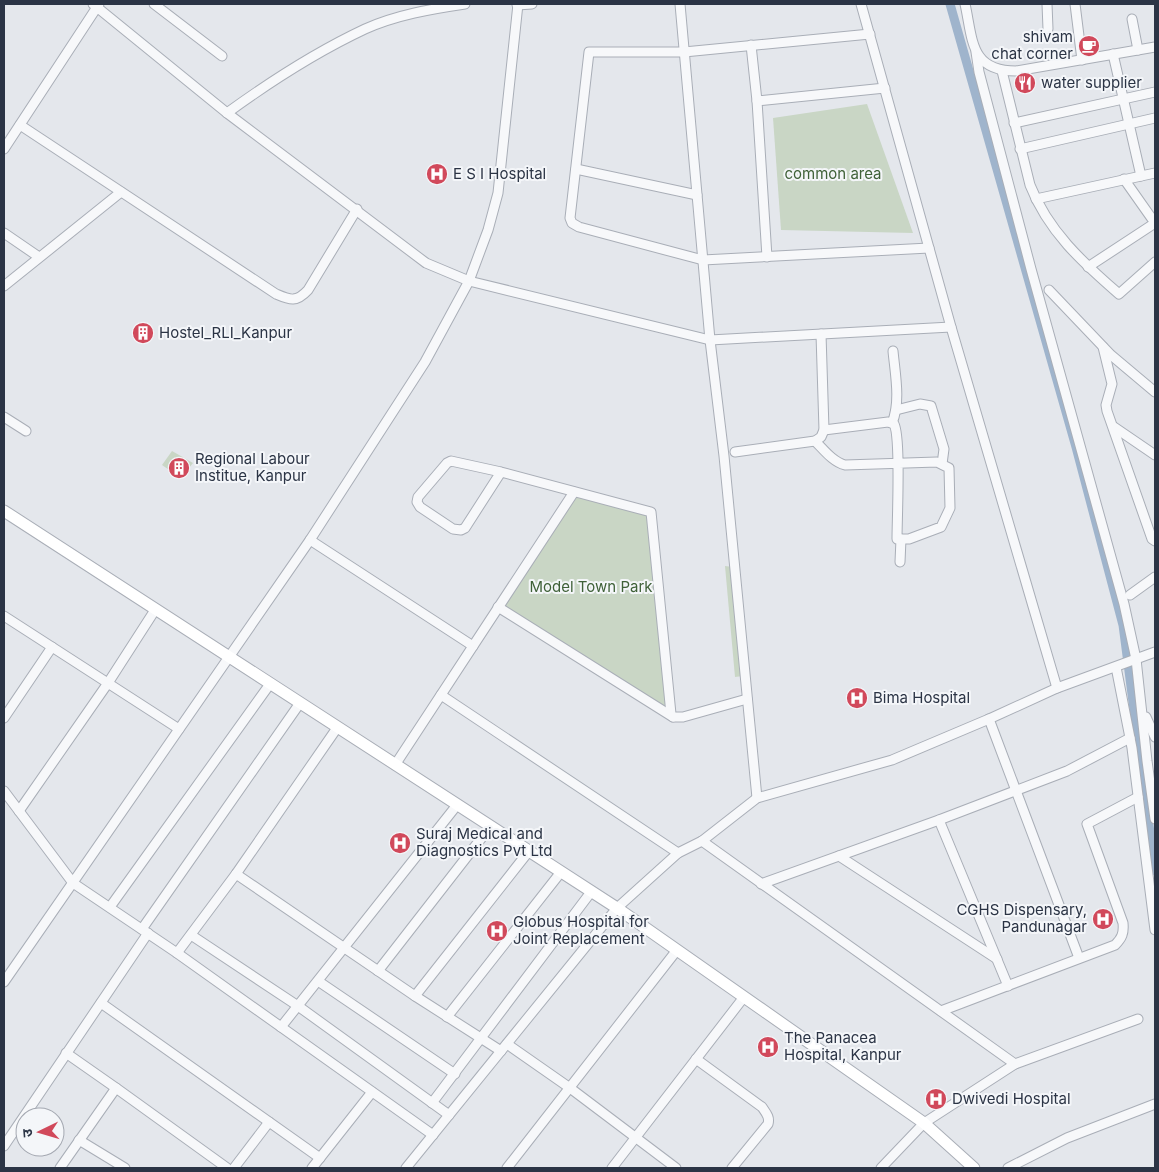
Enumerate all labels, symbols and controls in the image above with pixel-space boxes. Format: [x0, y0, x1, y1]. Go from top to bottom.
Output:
place label: shivam chat corner [991, 27, 1073, 63]
cafe icon: shivam chat corner [1077, 34, 1101, 58]
restaurant icon: water supplier [1013, 71, 1037, 95]
place label: water supplier [1041, 73, 1142, 92]
hospital icon: E S I Hospital [425, 162, 449, 186]
place label: E S I Hospital [453, 164, 546, 183]
park label: common area [784, 164, 882, 183]
building icon: Hostel_RLI_Kanpur [131, 321, 155, 345]
place label: Hostel_RLI_Kanpur [159, 323, 292, 342]
place label: Regional Labour Institue, Kanpur [195, 449, 310, 485]
building icon: Regional Labour Institue, Kanpur [167, 456, 191, 480]
park label: Model Town Park [529, 577, 653, 596]
hospital icon: Bima Hospital [845, 686, 869, 710]
place label: Bima Hospital [873, 688, 970, 707]
place label: Suraj Medical and Diagnostics Pvt Ltd [416, 824, 553, 860]
hospital icon: Suraj Medical and Diagnostics Pvt Ltd [388, 831, 412, 855]
place label: CGHS Dispensary, Pandunagar [956, 900, 1087, 936]
hospital icon: CGHS Dispensary, Pandunagar [1091, 907, 1115, 931]
place label: Globus Hospital for Joint Replacement [513, 912, 649, 948]
hospital icon: Globus Hospital for Joint Replacement [485, 919, 509, 943]
place label: The Panacea Hospital, Kanpur [784, 1028, 902, 1064]
hospital icon: The Panacea Hospital, Kanpur [756, 1035, 780, 1059]
hospital icon: Dwivedi Hospital [924, 1087, 948, 1111]
place label: Dwivedi Hospital [952, 1089, 1071, 1108]
north arrow [15, 1107, 65, 1157]
text: उ [18, 1128, 35, 1138]

